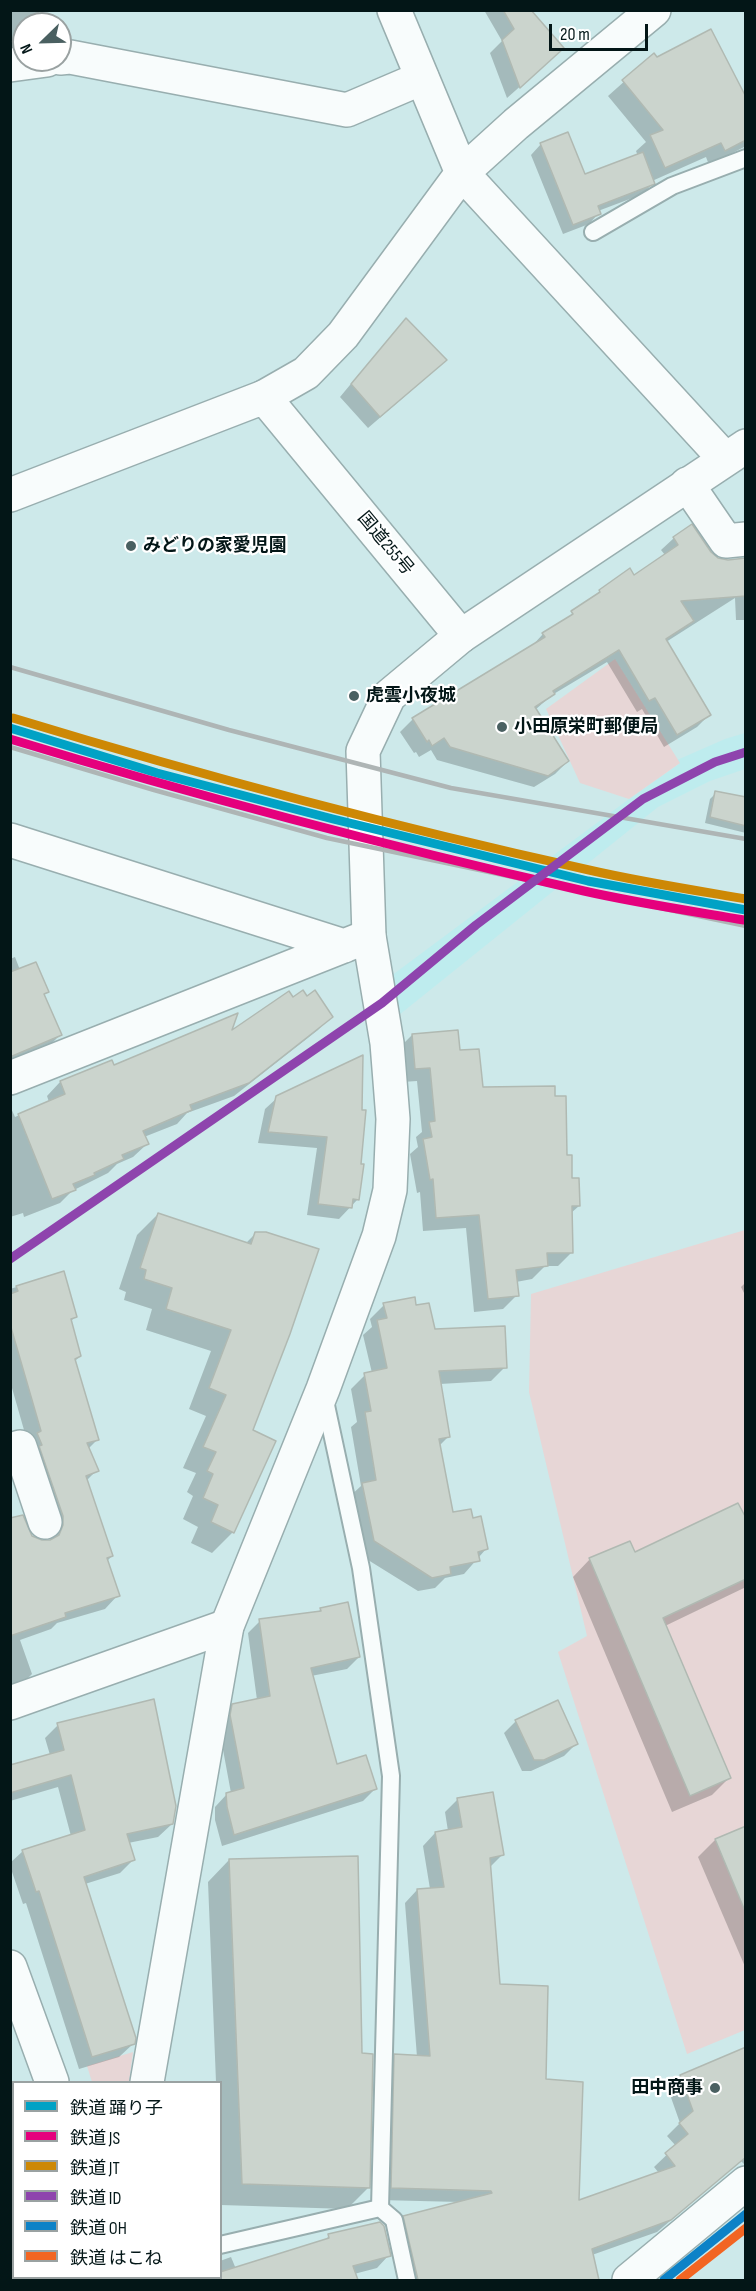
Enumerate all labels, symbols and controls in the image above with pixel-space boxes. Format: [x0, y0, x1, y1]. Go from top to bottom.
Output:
north arrow [12, 12, 72, 72]
scale bar [552, 12, 651, 50]
text: 20 m [560, 24, 590, 45]
text: N [16, 41, 37, 56]
street label: 国道255号 [352, 508, 418, 580]
place label: みどりの家愛児園 [143, 535, 287, 557]
marker: みどりの家愛児園 [124, 539, 138, 553]
place label: 虎雲小夜城 [366, 685, 456, 707]
marker: 虎雲小夜城 [347, 689, 361, 703]
place label: 小田原栄町郵便局 [514, 716, 658, 738]
marker: 小田原栄町郵便局 [495, 720, 509, 734]
place label: 田中商事 [631, 2077, 703, 2099]
legend [12, 2081, 222, 2279]
marker: 田中商事 [708, 2081, 722, 2095]
text: 鉄道 踊り子 [70, 2098, 163, 2119]
text: 鉄道 JS [70, 2128, 120, 2149]
text: 鉄道 JT [70, 2158, 120, 2179]
text: 鉄道 ID [70, 2188, 121, 2209]
text: 鉄道 OH [70, 2218, 127, 2239]
text: 鉄道 はこね [70, 2248, 163, 2269]

